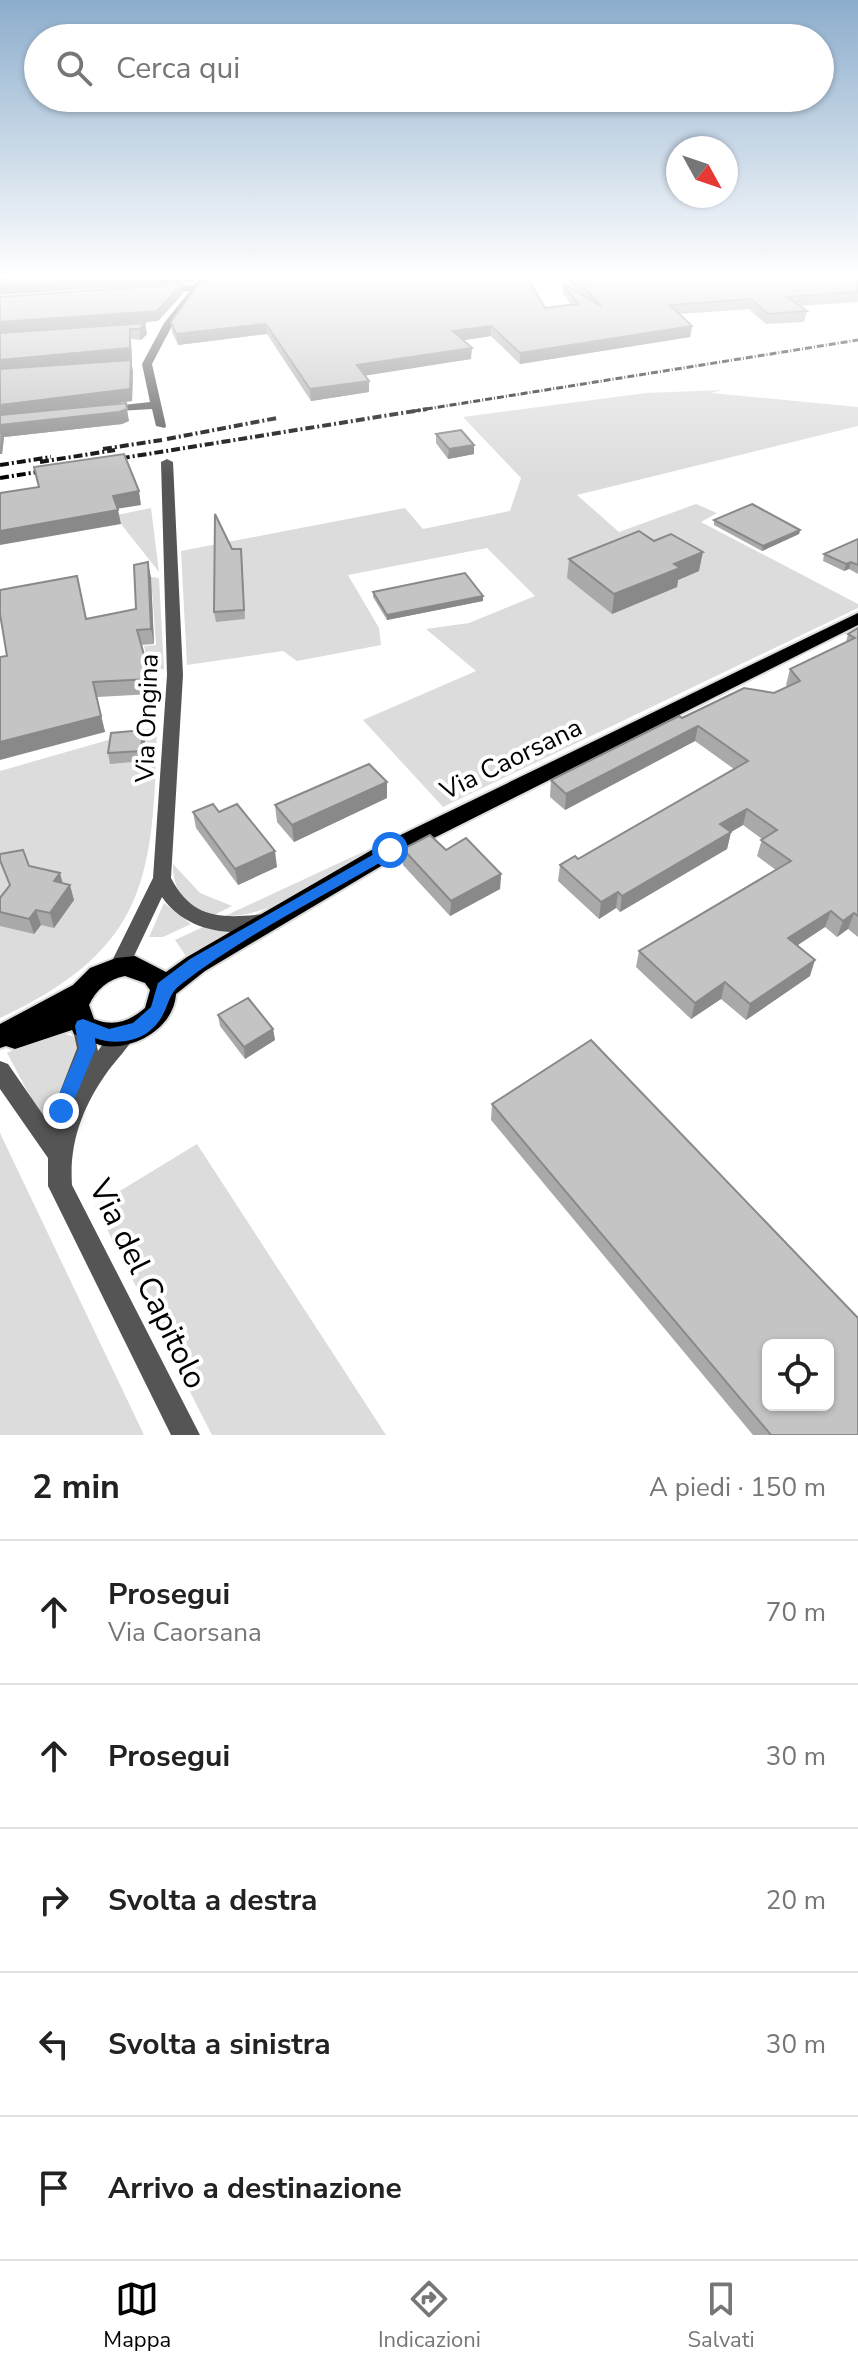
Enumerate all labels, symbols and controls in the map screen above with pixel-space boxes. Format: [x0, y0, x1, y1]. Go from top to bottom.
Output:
search box [24, 24, 834, 112]
icon: search [52, 46, 96, 90]
text: Cerca qui [116, 48, 240, 89]
north arrow [666, 136, 738, 208]
street label: Via Ongina [127, 653, 167, 784]
street label: Via Caorsana [433, 710, 588, 809]
route start [372, 832, 408, 868]
route end [43, 1093, 79, 1129]
street label: Via del Capitolo [78, 1171, 217, 1396]
map controls [762, 1339, 834, 1411]
button: locate [762, 1339, 834, 1411]
text: 2 min [32, 1464, 120, 1510]
text: A piedi · 150 m [649, 1470, 826, 1505]
text: Prosegui [108, 1574, 230, 1615]
icon: ahead [32, 1590, 76, 1634]
text: 70 m [766, 1595, 826, 1630]
text: Via Caorsana [108, 1615, 262, 1650]
icon: ahead [32, 1734, 76, 1778]
text: Prosegui [108, 1736, 230, 1777]
text: 30 m [766, 1739, 826, 1774]
icon: right [32, 1878, 76, 1922]
text: Svolta a destra [108, 1880, 318, 1921]
text: 20 m [766, 1883, 826, 1918]
icon: left [32, 2022, 76, 2066]
text: Svolta a sinistra [108, 2024, 331, 2065]
text: 30 m [766, 2027, 826, 2062]
icon: arrive [32, 2166, 76, 2210]
text: Arrivo a destinazione [108, 2168, 402, 2209]
tab: Mappa [103, 2277, 171, 2355]
tab: Indicazioni [378, 2277, 481, 2355]
tab: Salvati [688, 2277, 755, 2355]

